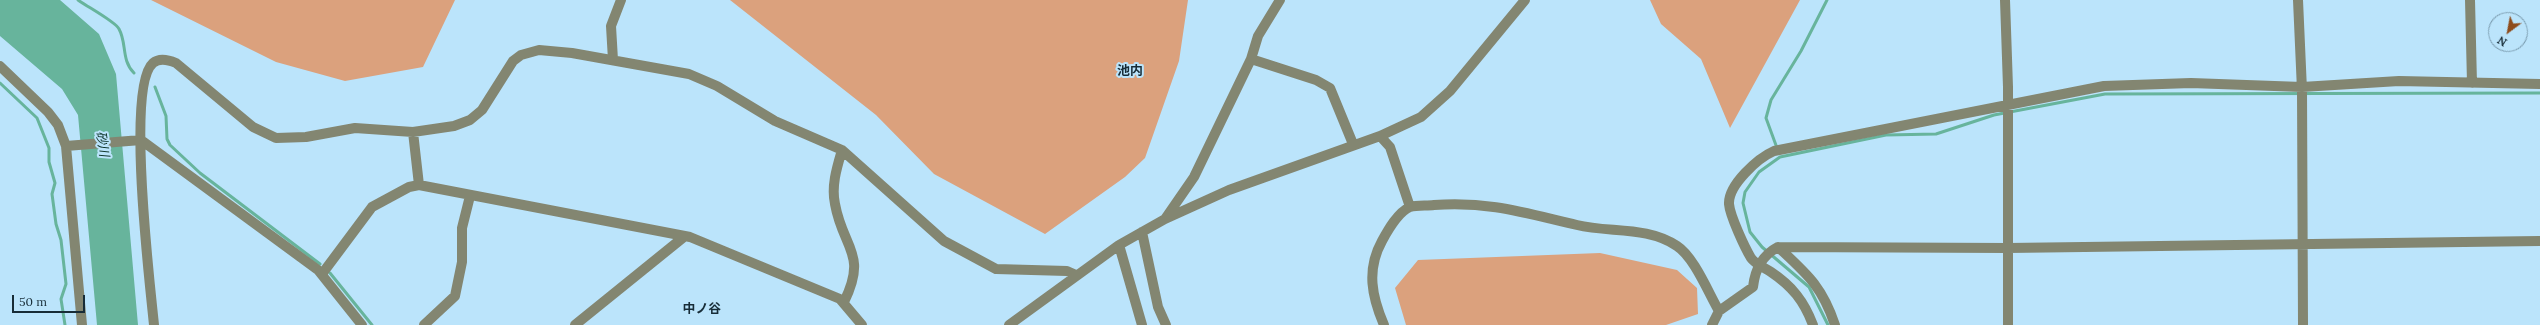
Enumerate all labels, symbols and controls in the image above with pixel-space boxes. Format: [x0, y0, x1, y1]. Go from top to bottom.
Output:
north arrow [2488, 12, 2528, 52]
text: N [2495, 33, 2509, 50]
district label: 池内 [1117, 63, 1143, 79]
water label: 砂川 [92, 130, 112, 158]
scale bar [14, 287, 87, 313]
text: 50 m [19, 294, 47, 309]
district label: 中ノ谷 [683, 301, 721, 317]

